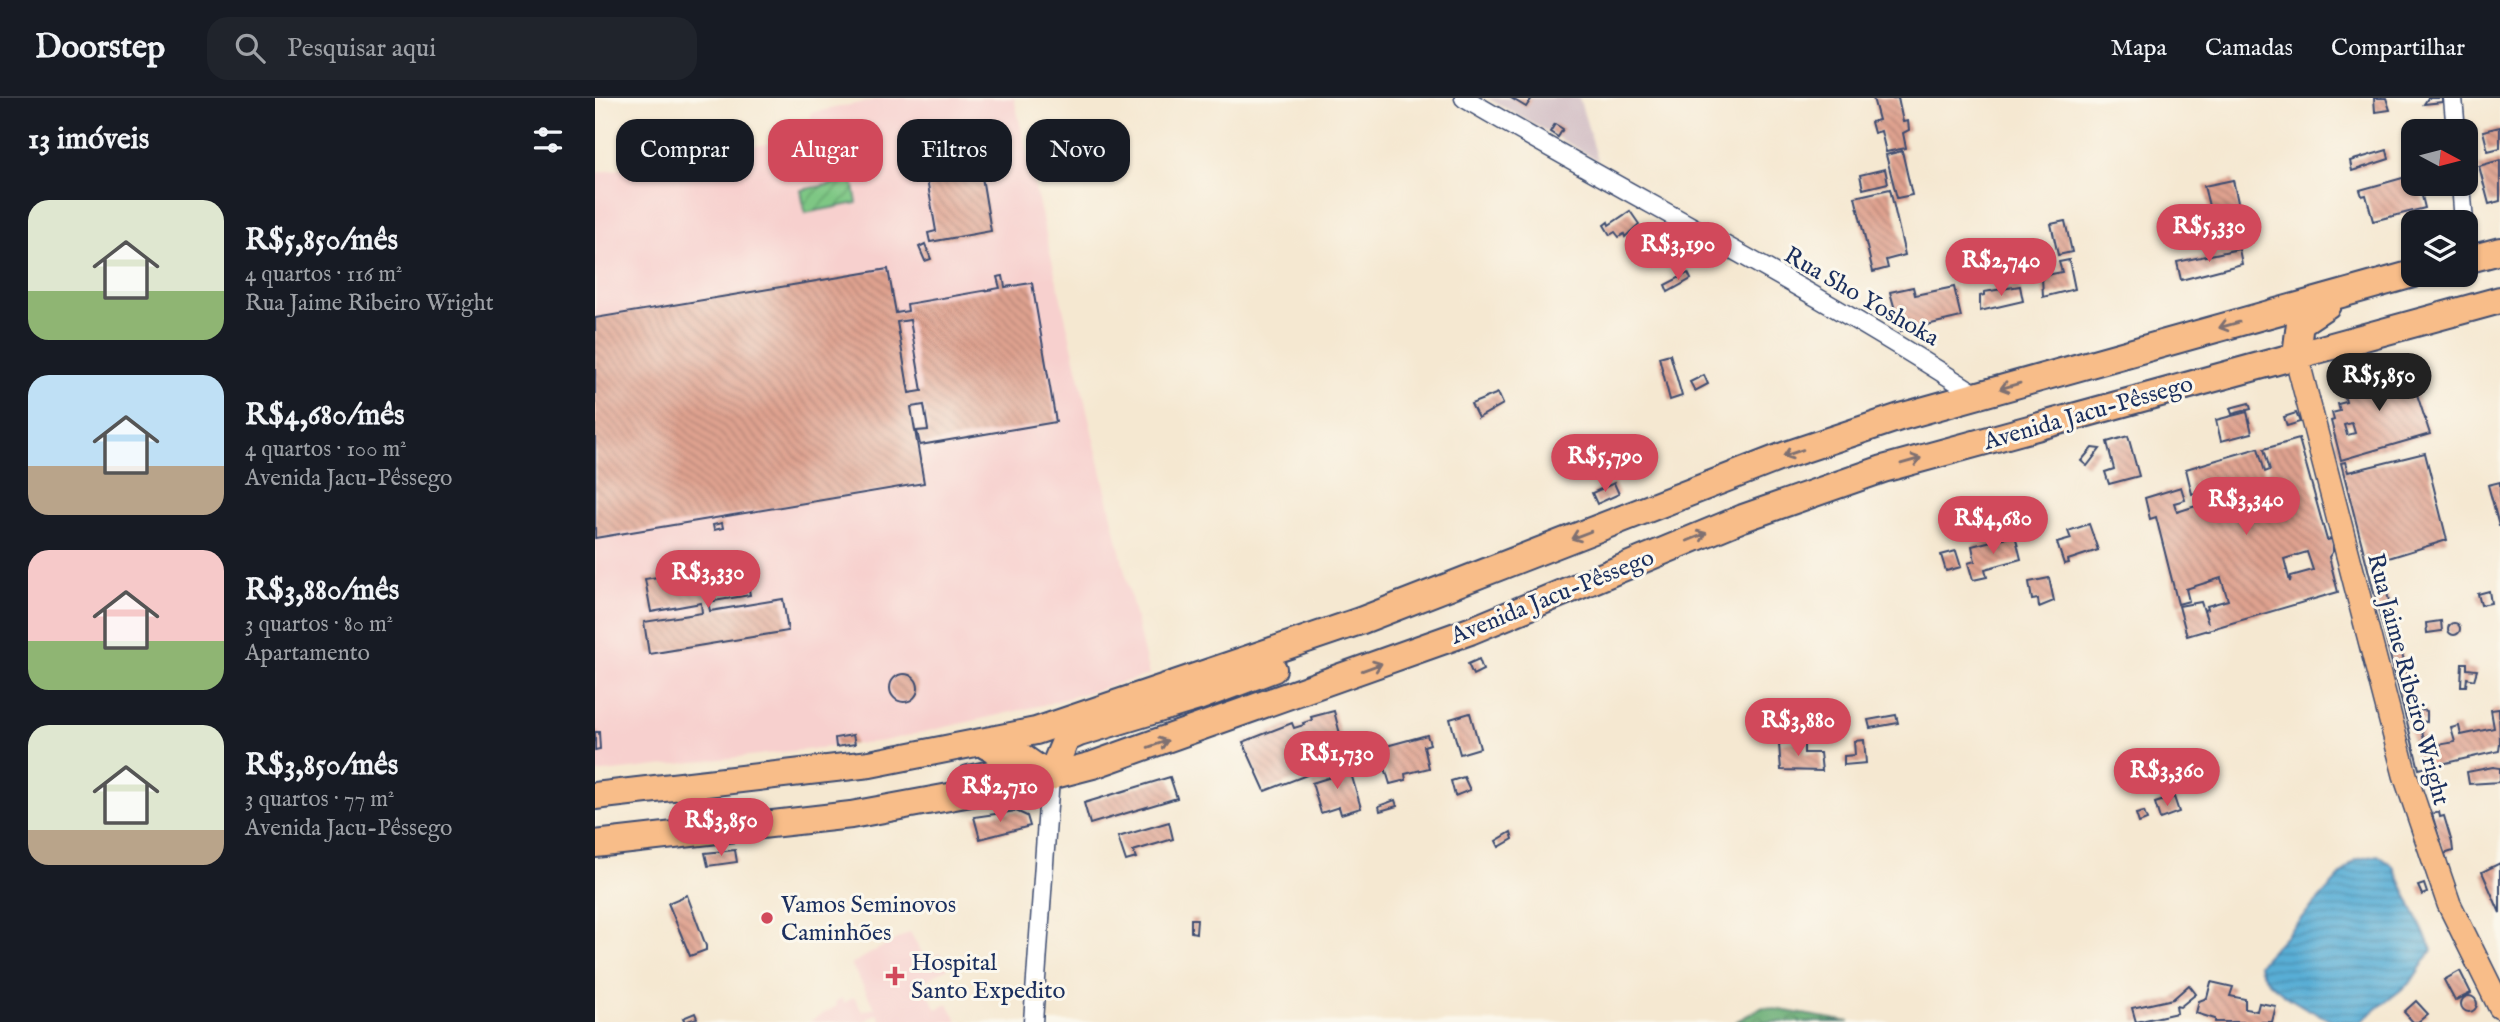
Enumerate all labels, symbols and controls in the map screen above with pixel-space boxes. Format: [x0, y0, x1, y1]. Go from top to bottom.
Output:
search box [207, 17, 697, 80]
text: Doorstep [35, 27, 165, 69]
icon: search [231, 29, 269, 67]
text: Pesquisar aqui [287, 32, 436, 65]
text: Mapa [2111, 33, 2167, 64]
text: Camadas [2205, 33, 2293, 64]
text: Compartilhar [2331, 33, 2465, 64]
chip: Comprar [616, 119, 754, 182]
chip: Alugar [768, 119, 883, 182]
chip: Filtros [897, 119, 1012, 182]
chip: Novo [1026, 119, 1130, 182]
north arrow [2401, 119, 2478, 196]
map controls [2401, 119, 2478, 287]
text: 13 imóveis [28, 121, 149, 159]
icon: filters [529, 121, 567, 159]
pin: R$5,330 [2144, 204, 2274, 264]
button: layers [2401, 210, 2478, 287]
text: R$5,330 [2172, 212, 2246, 241]
text: R$5,850/mês [245, 222, 398, 260]
pin: R$3,190 [1613, 222, 1743, 282]
icon: home [84, 228, 168, 312]
text: R$3,190 [1641, 230, 1715, 259]
pin: R$2,740 [1936, 238, 2066, 298]
street label: Rua Sho Yoshoka [1778, 240, 1945, 355]
text: R$2,740 [1961, 246, 2041, 275]
text: 4 quartos · 116 m² [245, 260, 402, 289]
text: Rua Jaime Ribeiro Wright [245, 289, 494, 318]
one-way arrow [2219, 319, 2241, 332]
pin: R$5,850 [2314, 354, 2444, 413]
text: R$5,850 [2342, 361, 2416, 390]
street label: Avenida Jacu-Pêssego [1979, 369, 2197, 458]
one-way arrow [1999, 380, 2022, 393]
text: R$4,680/mês [245, 397, 405, 435]
icon: home [84, 403, 168, 487]
pin: R$5,790 [1540, 434, 1670, 494]
text: 4 quartos · 100 m² [245, 435, 407, 464]
text: R$5,790 [1567, 442, 1643, 471]
one-way arrow [1782, 448, 1804, 460]
one-way arrow [1900, 454, 1922, 467]
text: Avenida Jacu-Pêssego [245, 464, 453, 493]
pin: R$3,340 [2181, 478, 2311, 537]
text: R$3,340 [2208, 485, 2284, 514]
pin: R$4,680 [1928, 496, 2058, 556]
text: R$4,680 [1954, 504, 2032, 533]
one-way arrow [1685, 529, 1707, 542]
one-way arrow [1570, 530, 1592, 543]
street label: Avenida Jacu-Pêssego [1445, 542, 1659, 653]
pin: R$3,330 [643, 550, 773, 610]
street label: Rua Jaime Ribeiro Wright [2359, 550, 2456, 809]
text: R$3,330 [671, 558, 745, 587]
text: R$3,880/mês [245, 572, 399, 610]
icon: home [84, 578, 168, 662]
text: 3 quartos · 80 m² [245, 610, 393, 639]
text: Apartamento [245, 639, 370, 668]
one-way arrow [1361, 660, 1383, 672]
pin: R$3,880 [1733, 698, 1863, 758]
text: R$3,880 [1761, 706, 1835, 735]
pin: R$1,730 [1272, 732, 1402, 791]
one-way arrow [1147, 737, 1169, 750]
text: R$1,730 [1300, 739, 1374, 768]
text: R$3,850/mês [245, 747, 398, 785]
pin: R$3,360 [2102, 748, 2232, 808]
icon: home [84, 753, 168, 837]
text: R$3,360 [2130, 756, 2204, 785]
pin: R$2,710 [935, 764, 1065, 824]
text: R$2,710 [962, 772, 1038, 801]
text: 3 quartos · 77 m² [245, 785, 394, 814]
pin: R$3,850 [656, 798, 786, 858]
text: R$3,850 [684, 806, 758, 835]
text: Avenida Jacu-Pêssego [245, 814, 453, 843]
place label: Vamos Seminovos Caminhões [780, 890, 956, 949]
marker: Vamos Seminovos Caminhões [759, 910, 775, 926]
place label: Hospital Santo Expedito [911, 948, 1065, 1007]
marker: Hospital Santo Expedito [885, 966, 905, 986]

